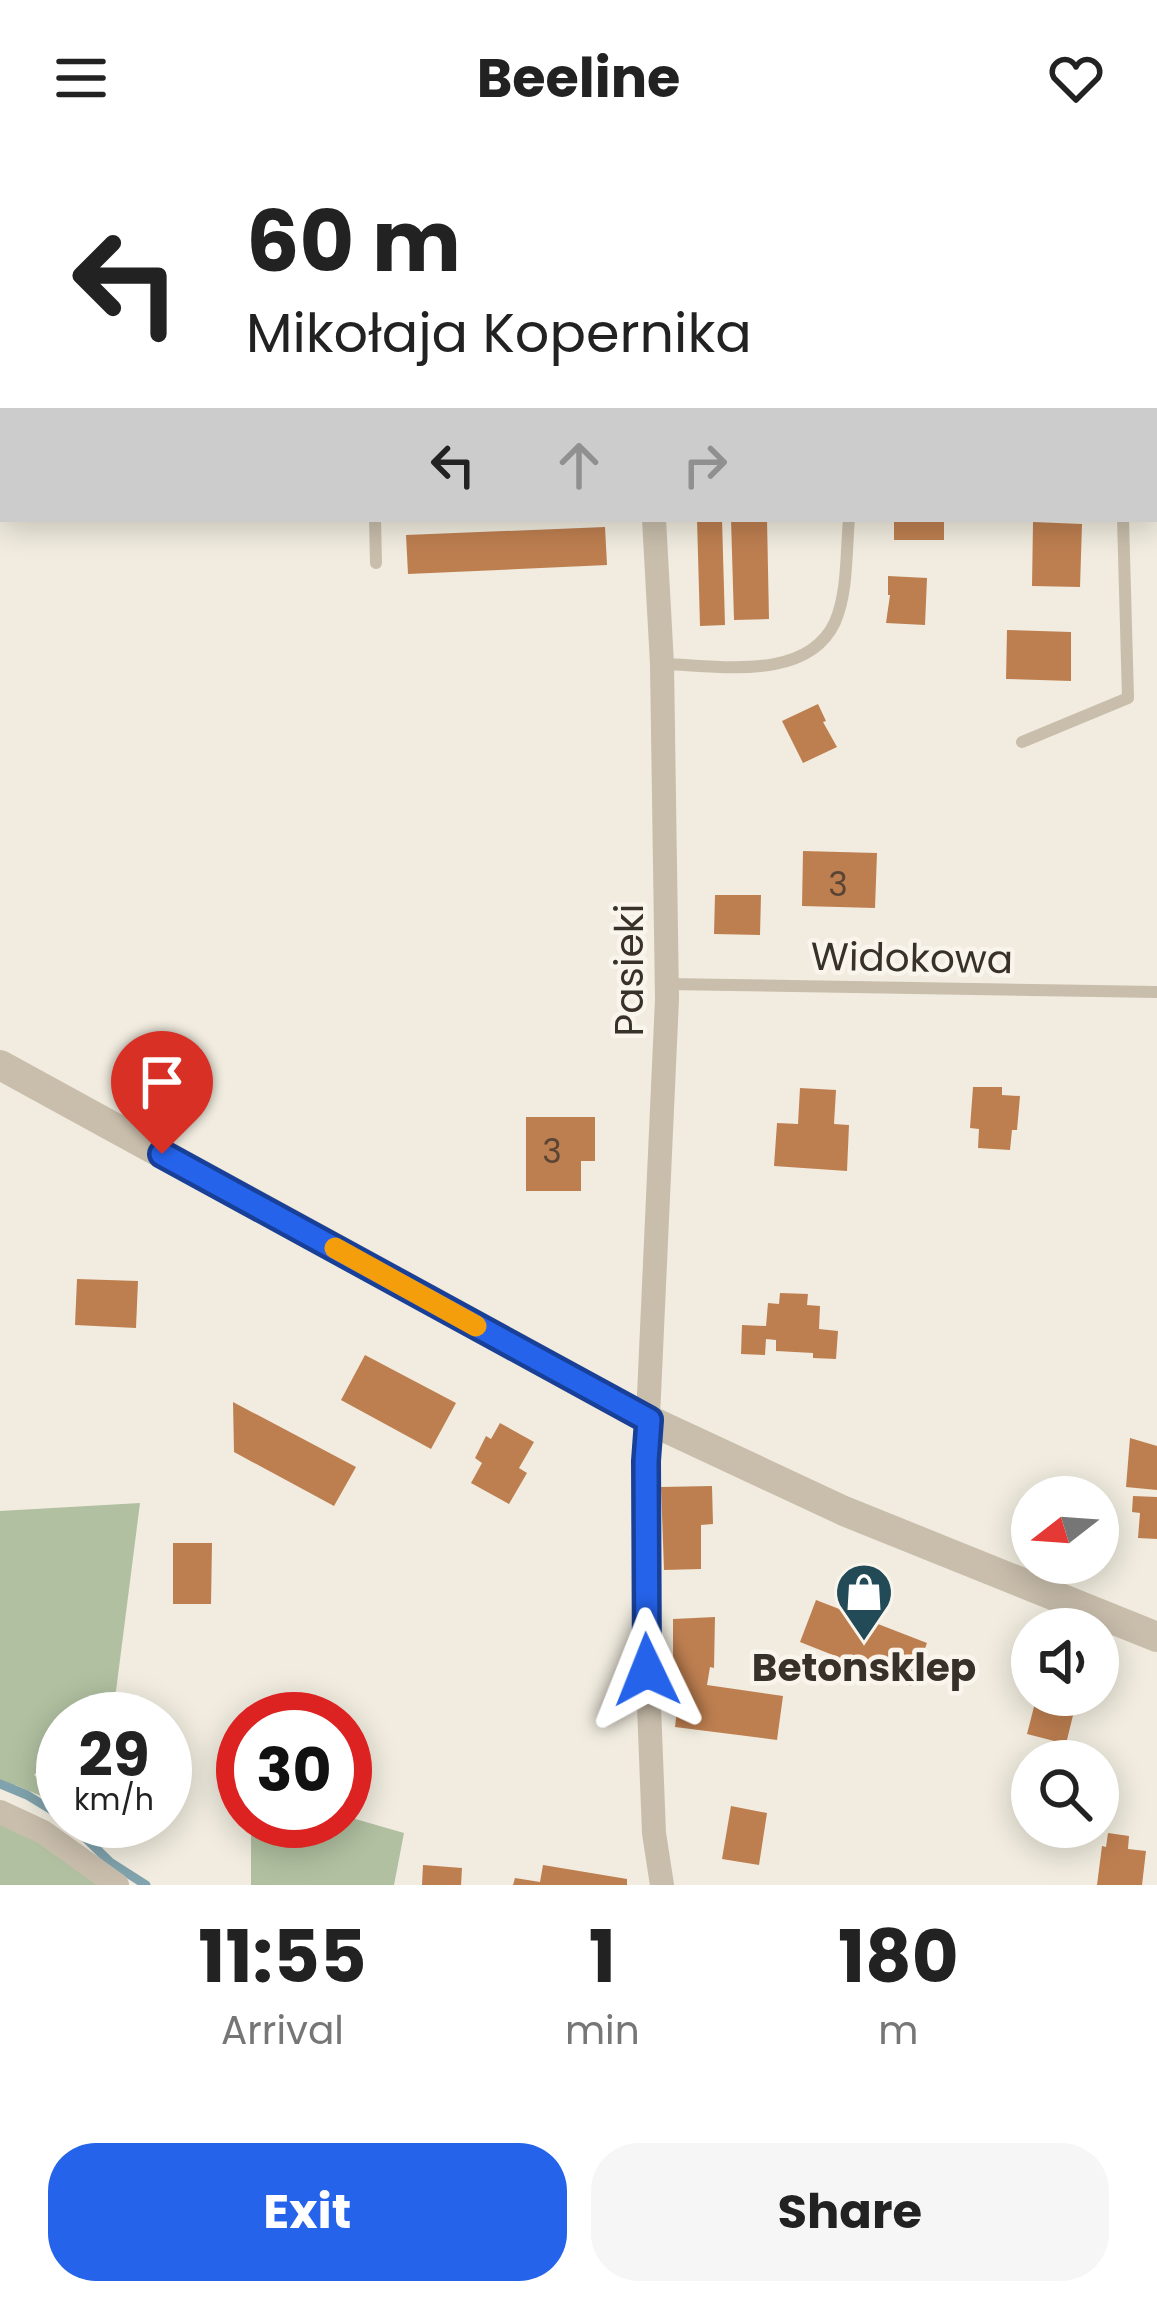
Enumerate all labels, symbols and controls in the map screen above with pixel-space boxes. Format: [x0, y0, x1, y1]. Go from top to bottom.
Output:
text: Beeline [477, 40, 680, 116]
icon: menu [48, 45, 114, 111]
icon: heart [1043, 45, 1109, 111]
text: 60 m [246, 183, 461, 300]
icon: left [48, 204, 204, 360]
text: Mikołaja Kopernika [246, 295, 752, 371]
icon: left [420, 432, 486, 498]
icon: ahead [546, 432, 612, 498]
icon: right [672, 432, 738, 498]
house number: 3 [828, 861, 848, 908]
street label: Pasieki [602, 904, 657, 1036]
street label: Widokowa [810, 929, 1014, 987]
pin [111, 1031, 213, 1154]
icon: arrive [129, 1049, 195, 1115]
house number: 3 [542, 1128, 562, 1175]
north arrow [1011, 1476, 1119, 1584]
map controls [1011, 1476, 1119, 1848]
shop icon: Betonsklep [833, 1561, 895, 1643]
position arrow [584, 1607, 710, 1733]
button: sound [1011, 1608, 1119, 1716]
place label: Betonsklep [752, 1640, 976, 1695]
speed limit sign: 30 [216, 1692, 372, 1848]
text: 29 [78, 1713, 150, 1797]
button: search [1011, 1740, 1119, 1848]
text: km/h [74, 1778, 154, 1821]
text: 11:55 [198, 1906, 367, 2007]
text: 1 [589, 1906, 616, 2007]
text: 180 [838, 1906, 959, 2007]
text: Arrival [221, 2003, 344, 2058]
text: min [565, 2003, 640, 2058]
text: m [878, 2003, 918, 2058]
button: Exit [48, 2143, 567, 2281]
button: Share [591, 2143, 1109, 2281]

